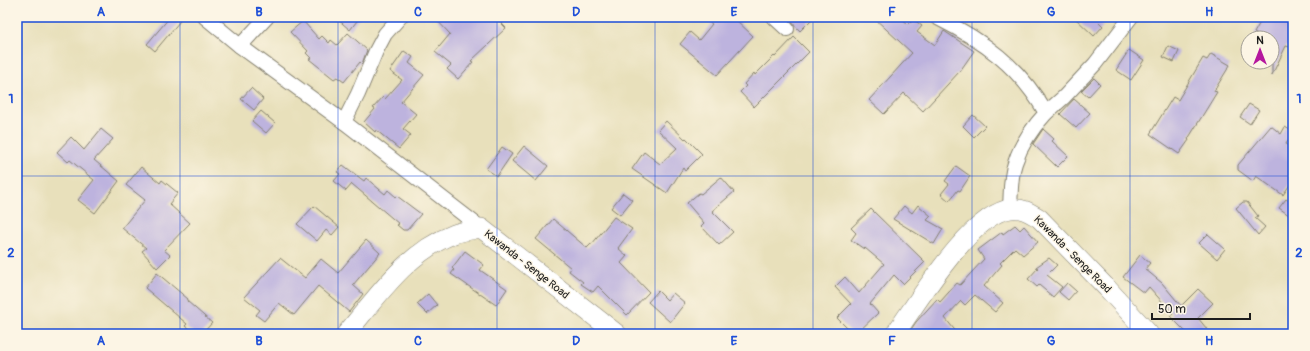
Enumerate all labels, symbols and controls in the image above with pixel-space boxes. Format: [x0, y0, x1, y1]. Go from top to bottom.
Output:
text: A [97, 4, 106, 20]
text: B [255, 4, 263, 20]
text: C [414, 4, 422, 20]
text: D [572, 4, 580, 20]
text: E [731, 4, 738, 20]
text: F [888, 4, 896, 20]
text: G [1047, 4, 1056, 20]
text: H [1205, 4, 1213, 20]
north arrow [1240, 30, 1280, 70]
text: N [1256, 34, 1264, 47]
text: 1 [8, 91, 14, 107]
text: 1 [1296, 91, 1302, 107]
street label: Kawanda - Senge Road [1031, 213, 1114, 296]
street label: Kawanda - Senge Road [482, 227, 572, 302]
text: 2 [7, 245, 15, 261]
text: 2 [1295, 245, 1303, 261]
scale bar [1152, 295, 1250, 321]
text: 50 m [1158, 302, 1186, 317]
text: A [97, 333, 106, 349]
text: B [255, 333, 263, 349]
text: C [414, 333, 422, 349]
text: D [572, 333, 580, 349]
text: E [731, 333, 738, 349]
text: F [888, 333, 896, 349]
text: G [1047, 333, 1056, 349]
text: H [1205, 333, 1213, 349]

